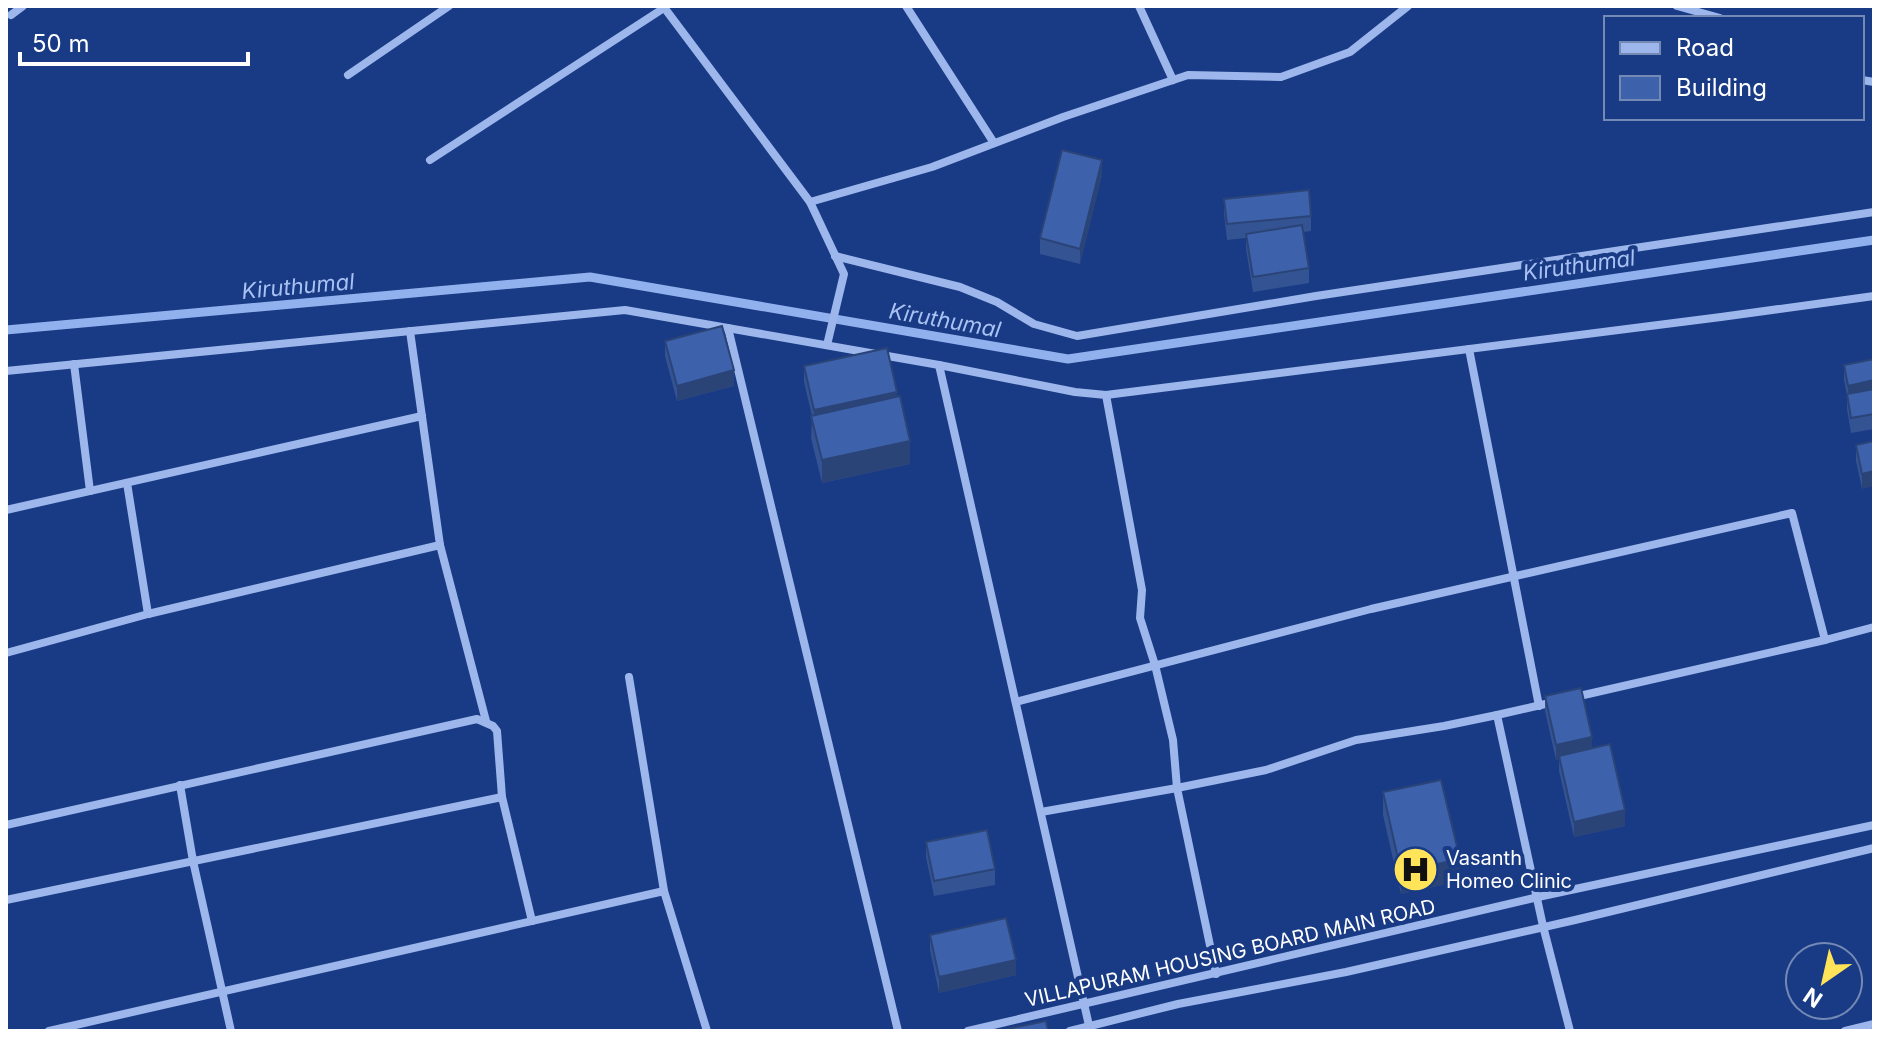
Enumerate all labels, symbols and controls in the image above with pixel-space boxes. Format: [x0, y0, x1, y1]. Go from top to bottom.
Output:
scale bar [20, 16, 248, 66]
legend [1604, 16, 1864, 120]
text: 50 m [32, 29, 90, 58]
text: Road [1676, 33, 1734, 62]
text: Building [1676, 73, 1767, 102]
water label: Kiruthumal [1521, 244, 1637, 286]
water label: Kiruthumal [241, 268, 356, 304]
water label: Kiruthumal [887, 297, 1004, 343]
hospital icon: Vasanth Homeo Clinic [1391, 845, 1439, 893]
place label: Vasanth Homeo Clinic [1446, 846, 1572, 893]
street label: VILLAPURAM HOUSING BOARD MAIN ROAD [1022, 894, 1438, 1012]
north arrow [1784, 941, 1864, 1021]
text: N [1799, 982, 1827, 1013]

